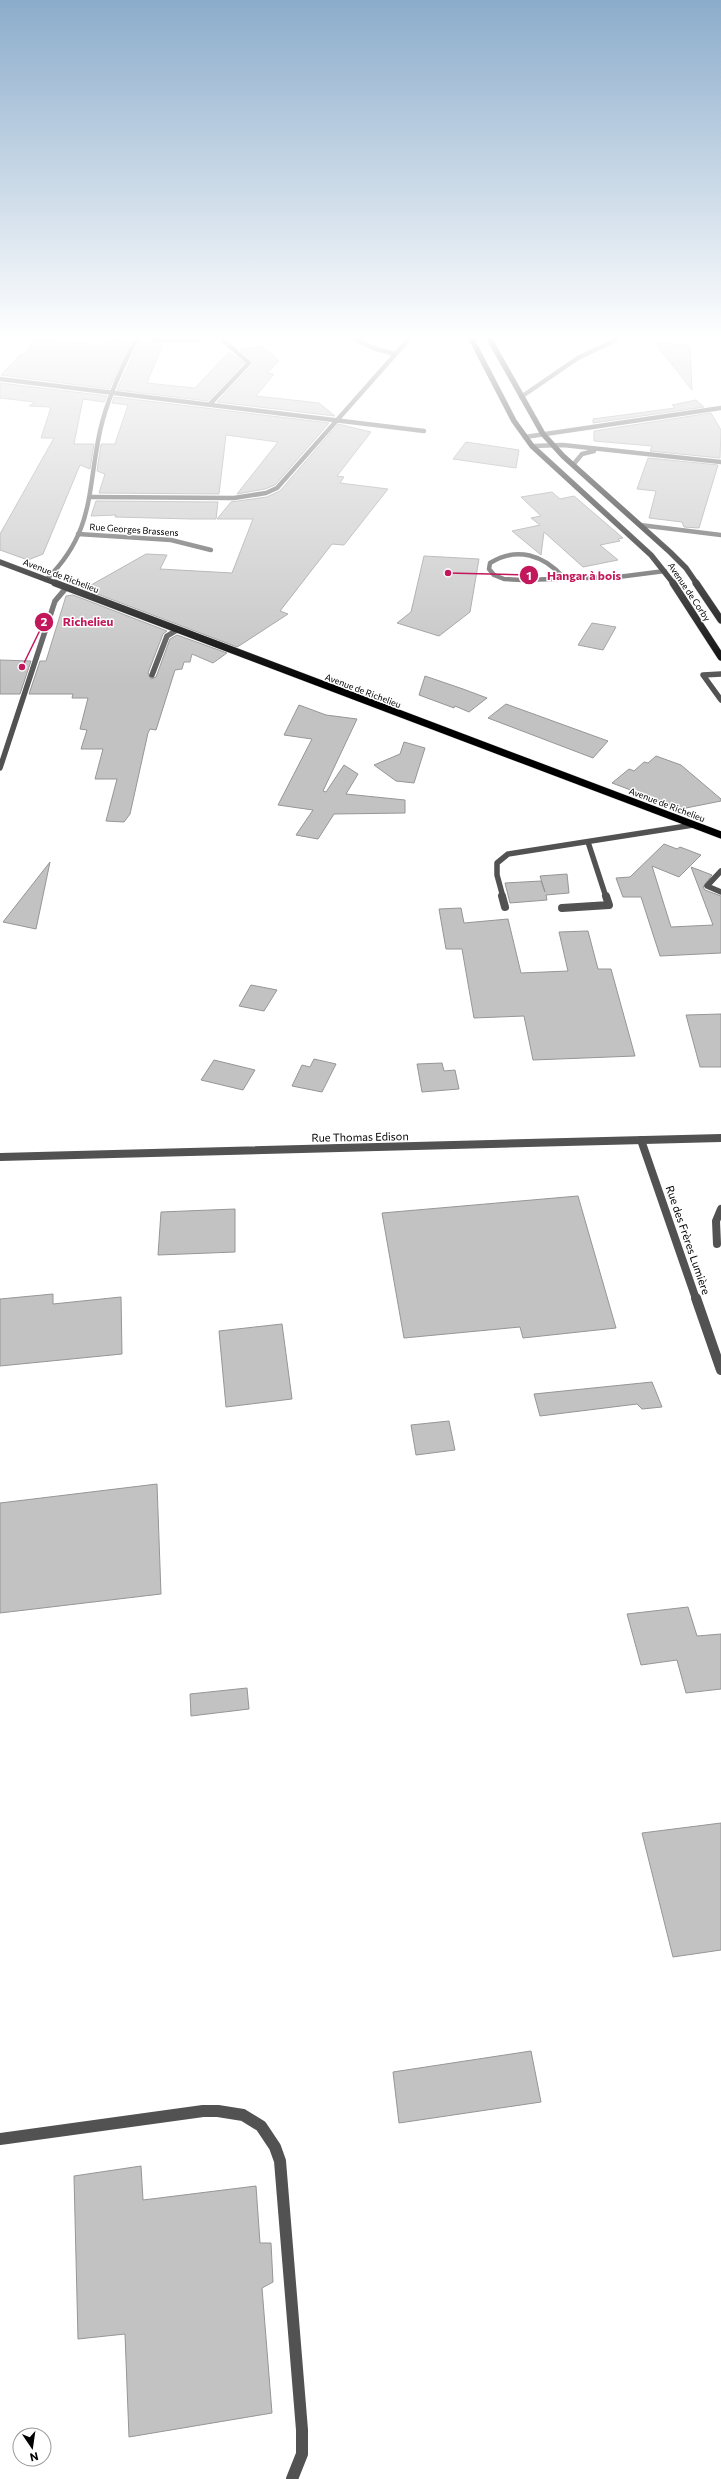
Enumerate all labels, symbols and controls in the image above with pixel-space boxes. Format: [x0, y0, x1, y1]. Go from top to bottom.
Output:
street label: Rue Georges Brassens [89, 521, 179, 538]
street label: Avenue de Richelieu [22, 556, 101, 595]
street label: Avenue de Corby [666, 560, 713, 623]
callout: Hangar à bois [519, 563, 629, 587]
text: 1 [526, 568, 532, 582]
text: Hangar à bois [547, 568, 621, 582]
callout: Richelieu [34, 610, 121, 634]
text: 2 [41, 614, 48, 628]
text: Richelieu [63, 614, 113, 628]
street label: Avenue de Richelieu [324, 671, 403, 710]
street label: Avenue de Richelieu [628, 785, 707, 824]
street label: Rue Thomas Edison [311, 1129, 409, 1144]
street label: Rue des Frères Lumière [664, 1184, 713, 1296]
north arrow [12, 2427, 52, 2467]
text: N [29, 2450, 40, 2464]

